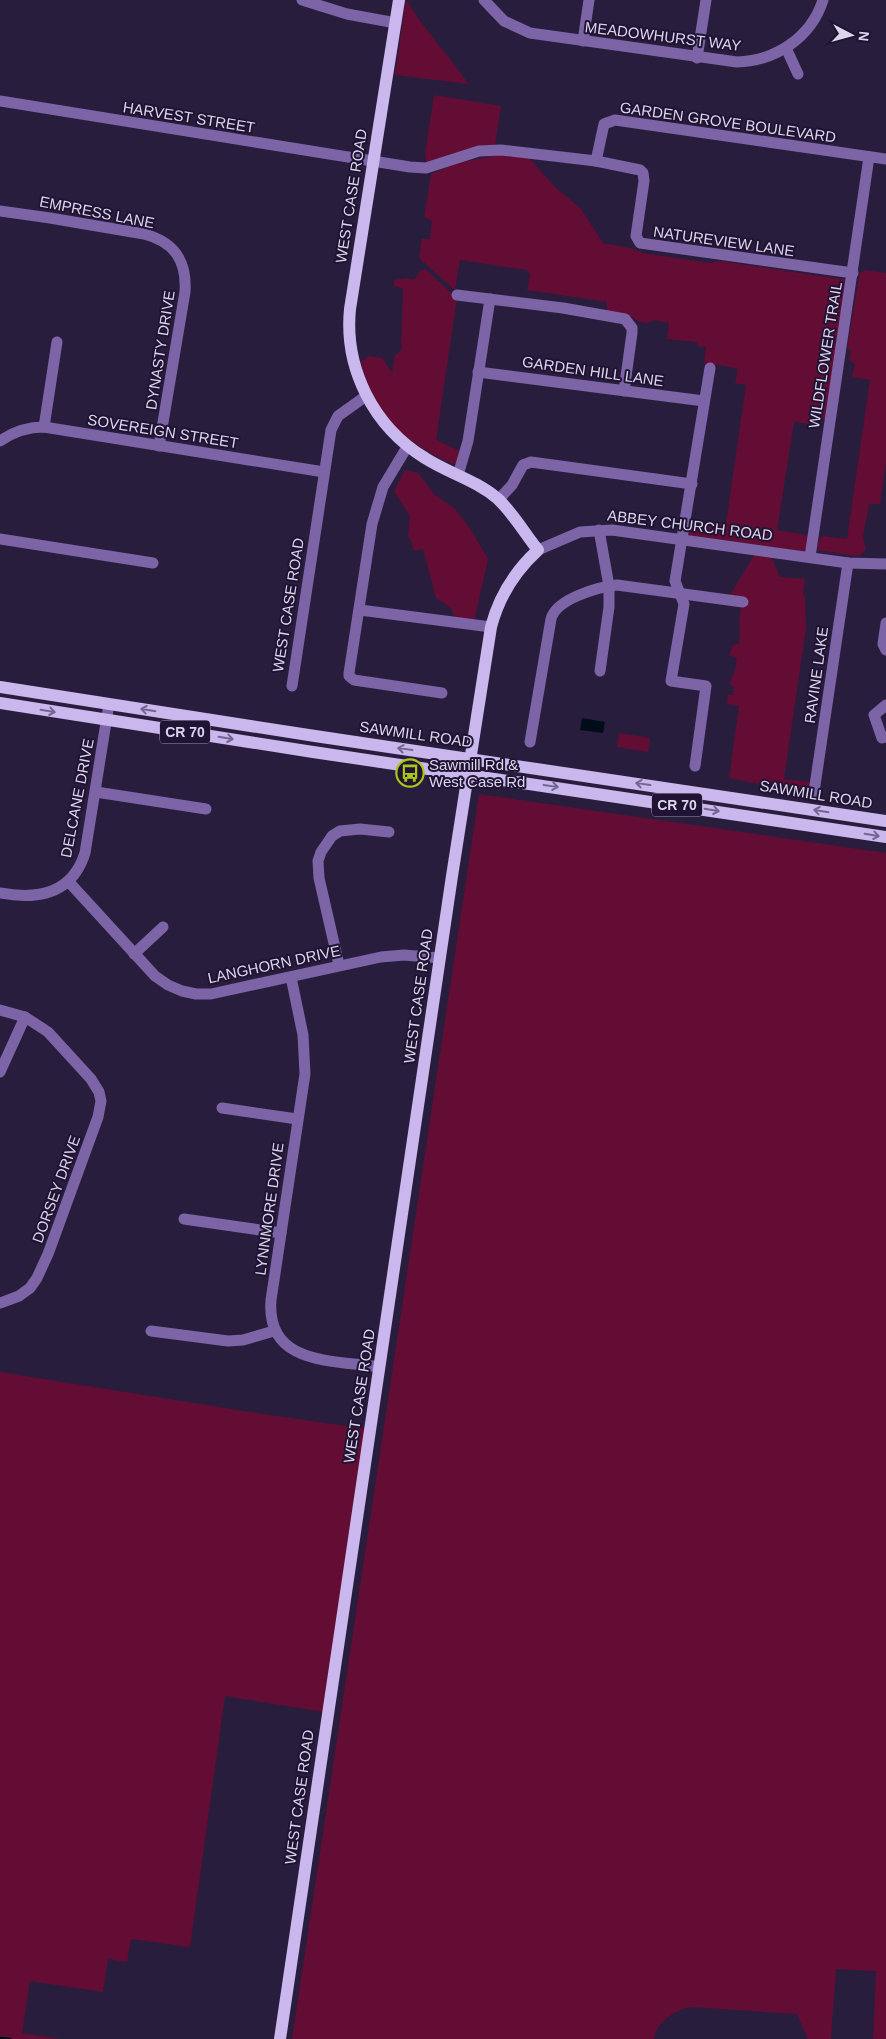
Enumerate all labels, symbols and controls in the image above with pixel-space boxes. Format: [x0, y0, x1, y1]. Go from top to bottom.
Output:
north arrow [826, 10, 876, 60]
street label: MEADOWHURST WAY [584, 18, 742, 54]
text: N [855, 30, 872, 42]
street label: HARVEST STREET [122, 98, 256, 136]
street label: GARDEN GROVE BOULEVARD [619, 98, 837, 146]
street label: WEST CASE ROAD [332, 128, 370, 264]
street label: EMPRESS LANE [38, 193, 156, 231]
street label: NATUREVIEW LANE [652, 223, 796, 259]
street label: WILDFLOWER TRAIL [805, 281, 845, 429]
street label: DYNASTY DRIVE [142, 289, 178, 411]
street label: GARDEN HILL LANE [521, 353, 665, 389]
street label: SOVEREIGN STREET [86, 411, 240, 451]
street label: ABBEY CHURCH ROAD [606, 506, 774, 544]
street label: WEST CASE ROAD [269, 537, 307, 673]
street label: RAVINE LAKE [801, 626, 831, 724]
one-way arrow [140, 705, 156, 715]
one-way arrow [40, 706, 56, 716]
street label: SAWMILL ROAD [358, 718, 474, 750]
road number: CR 70 [160, 720, 210, 744]
one-way arrow [218, 734, 234, 744]
street label: DELCANE DRIVE [57, 737, 97, 859]
one-way arrow [397, 744, 413, 754]
place label: Sawmill Rd & West Case Rd [429, 756, 525, 790]
bus stop icon: Sawmill Rd & West Case Rd [395, 758, 425, 788]
street label: SAWMILL ROAD [758, 777, 874, 811]
one-way arrow [635, 779, 651, 789]
one-way arrow [543, 782, 559, 792]
road number: CR 70 [652, 794, 702, 816]
one-way arrow [703, 805, 719, 815]
one-way arrow [813, 806, 829, 816]
one-way arrow [864, 830, 880, 840]
street label: WEST CASE ROAD [400, 928, 436, 1064]
street label: LANGHORN DRIVE [206, 942, 342, 986]
street label: DORSEY DRIVE [29, 1133, 83, 1245]
street label: LYNNMORE DRIVE [251, 1142, 287, 1276]
street label: WEST CASE ROAD [340, 1328, 378, 1464]
street label: WEST CASE ROAD [281, 1729, 317, 1865]

